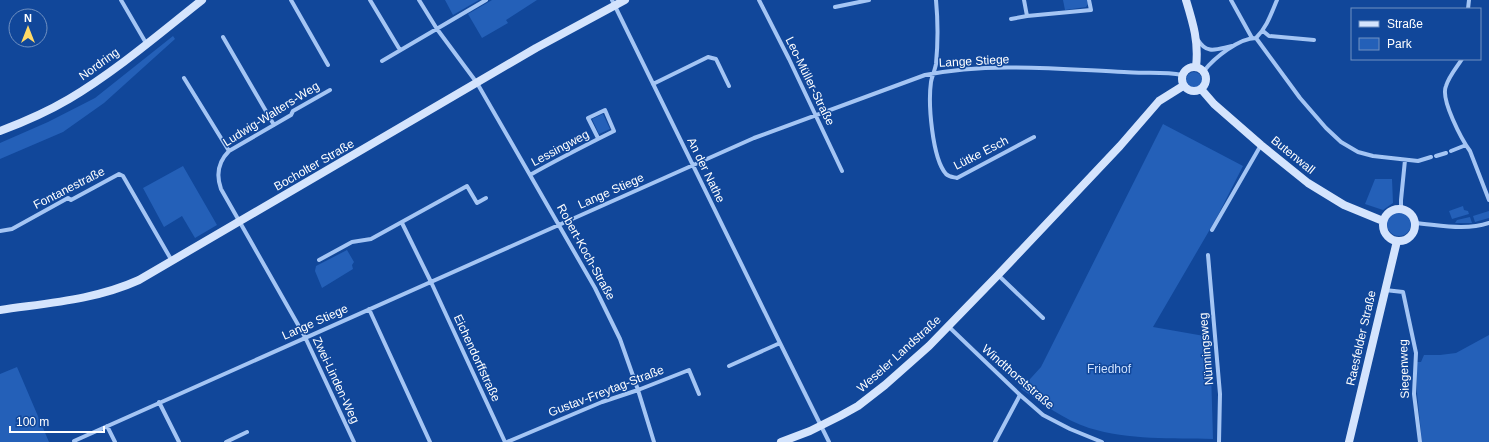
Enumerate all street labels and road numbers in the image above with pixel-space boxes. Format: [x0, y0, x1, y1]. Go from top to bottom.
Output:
street label: Leo-Müller-Straße [783, 34, 838, 128]
street label: Nordring [76, 45, 122, 83]
street label: Lange Stiege [938, 52, 1010, 70]
street label: Ludwig-Walters-Weg [220, 79, 322, 149]
street label: Lessingweg [529, 127, 591, 169]
street label: Lütke Esch [951, 133, 1011, 173]
street label: Butenwall [1268, 133, 1318, 177]
street label: An der Nathe [684, 135, 728, 205]
street label: Bocholter Straße [272, 136, 357, 194]
street label: Fontanestraße [31, 164, 107, 212]
street label: Lange Stiege [576, 170, 646, 212]
street label: Robert-Koch-Straße [554, 202, 618, 303]
street label: Raesfelder Straße [1343, 289, 1379, 387]
street label: Lange Stiege [280, 301, 350, 343]
street label: Eichendorffstraße [451, 312, 503, 404]
street label: Nünningsweg [1196, 312, 1216, 386]
street label: Weseler Landstraße [854, 313, 944, 395]
street label: Zwei-Linden-Weg [310, 335, 362, 425]
street label: Siegenweg [1396, 339, 1412, 399]
street label: Windthorststraße [979, 342, 1057, 412]
street label: Gustav-Freytag-Straße [546, 362, 666, 420]

